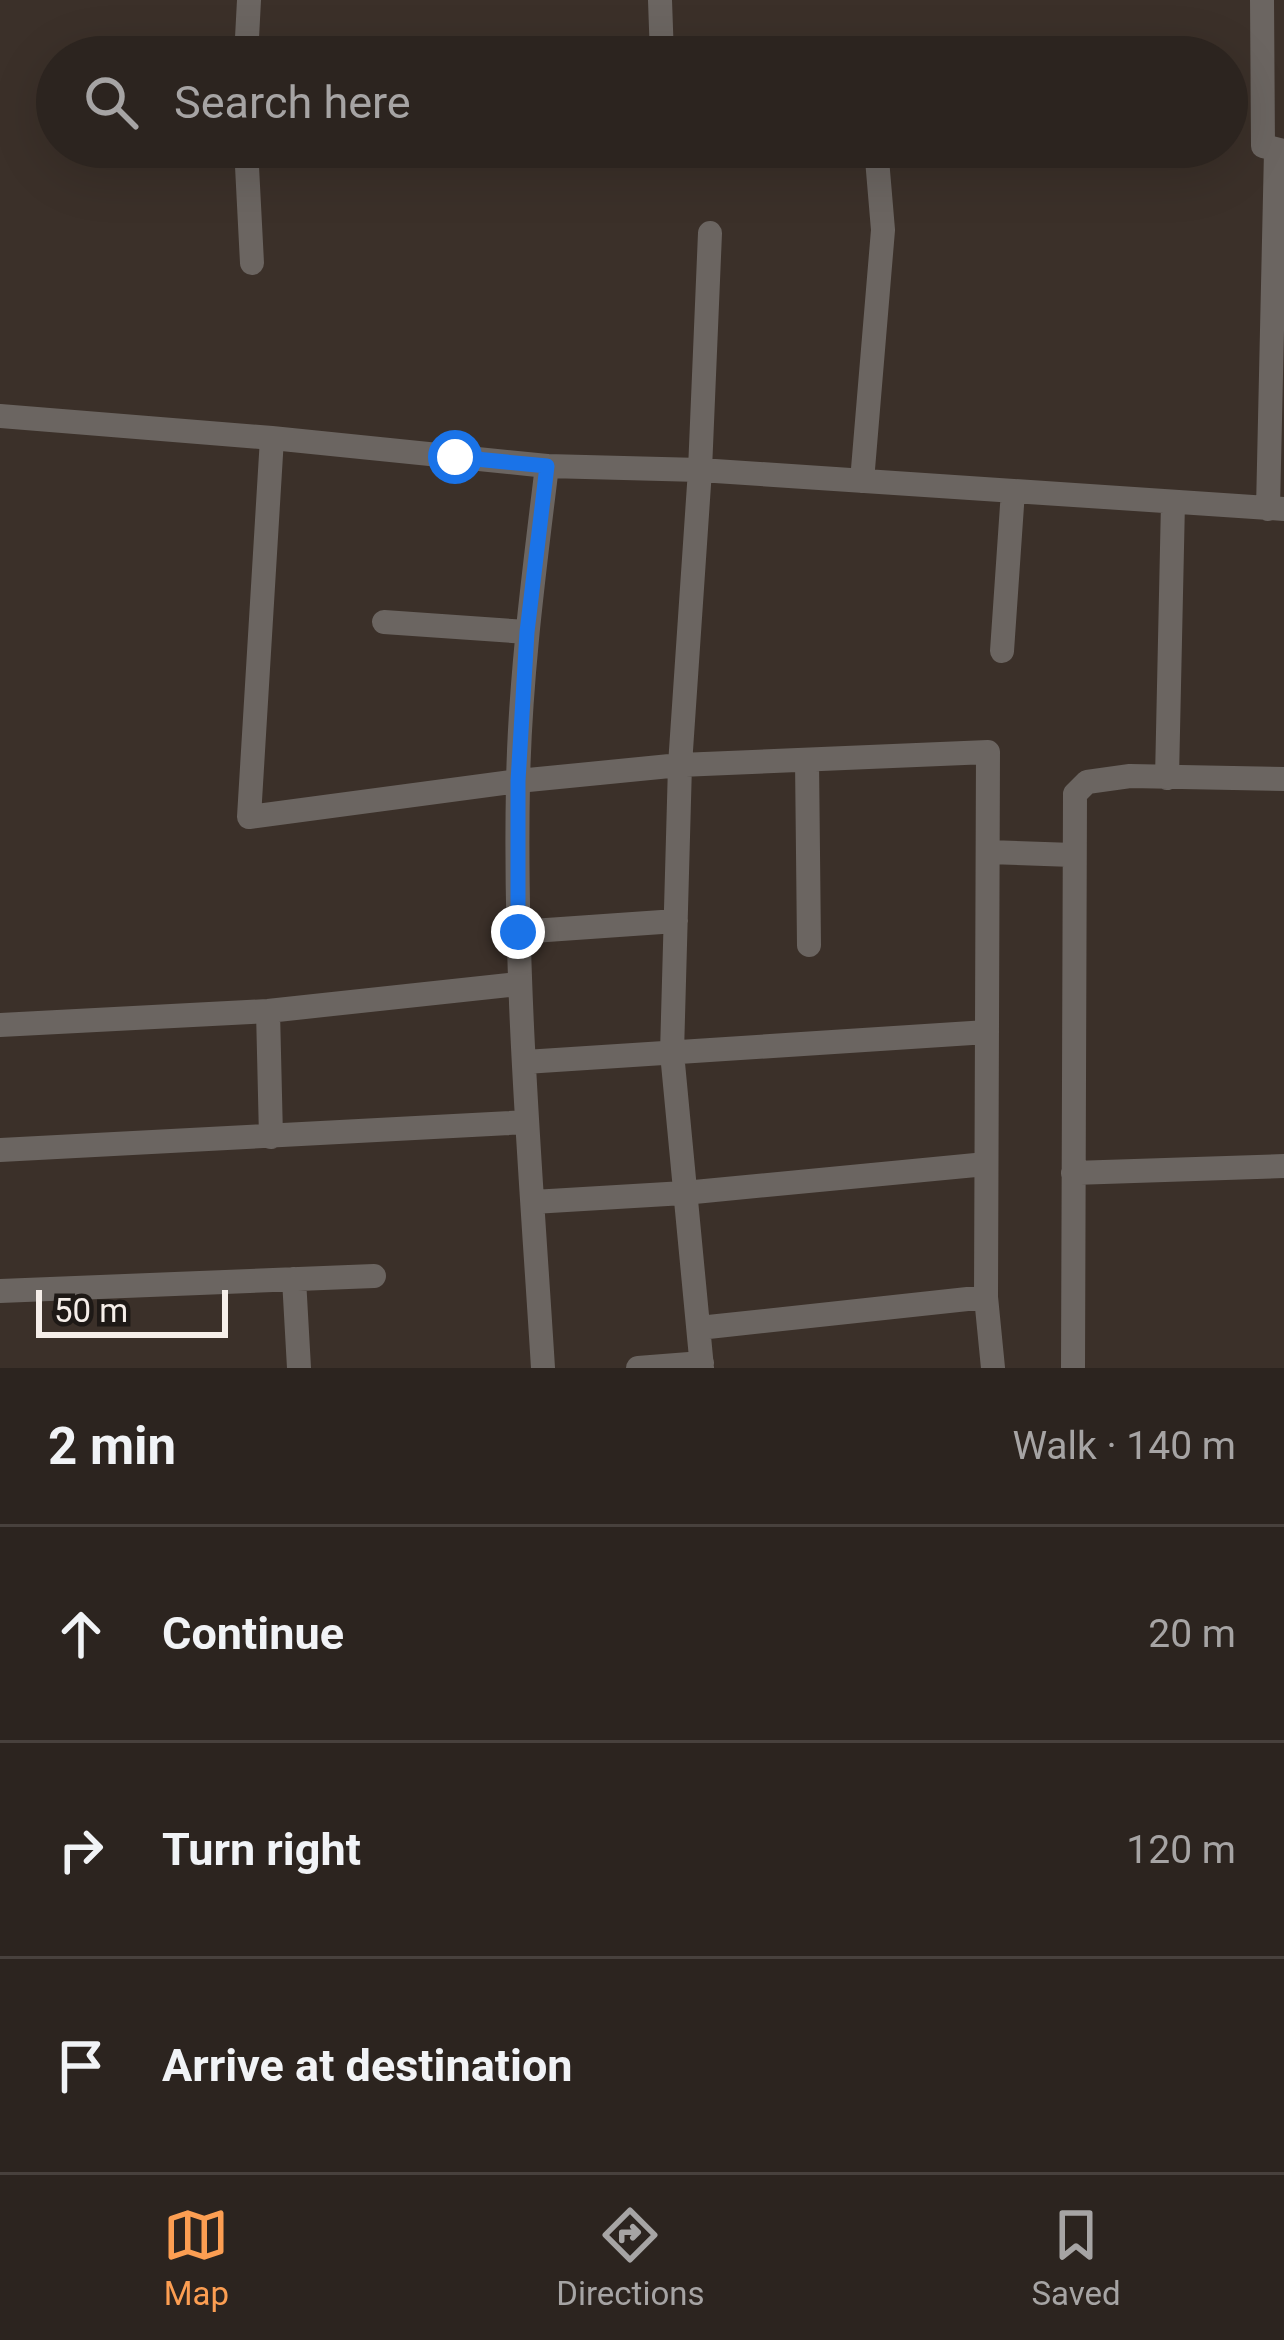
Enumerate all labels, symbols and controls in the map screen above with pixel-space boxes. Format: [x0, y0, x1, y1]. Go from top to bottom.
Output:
search box [36, 36, 1248, 168]
icon: search [78, 69, 144, 135]
text: Search here [174, 76, 411, 129]
route start [428, 430, 482, 484]
route end [491, 905, 545, 959]
scale bar [36, 1284, 228, 1337]
text: 50 m [54, 1291, 128, 1330]
text: 2 min [48, 1417, 176, 1476]
text: Walk · 140 m [1012, 1423, 1236, 1469]
icon: ahead [48, 1601, 114, 1667]
text: Continue [162, 1607, 344, 1660]
text: 20 m [1148, 1611, 1236, 1657]
icon: right [48, 1817, 114, 1883]
text: Turn right [162, 1823, 361, 1876]
text: 120 m [1126, 1827, 1236, 1873]
icon: arrive [48, 2033, 114, 2099]
text: Arrive at destination [162, 2039, 573, 2092]
tab: Map [163, 2202, 229, 2313]
tab: Directions [556, 2202, 705, 2313]
tab: Saved [1031, 2202, 1121, 2313]

